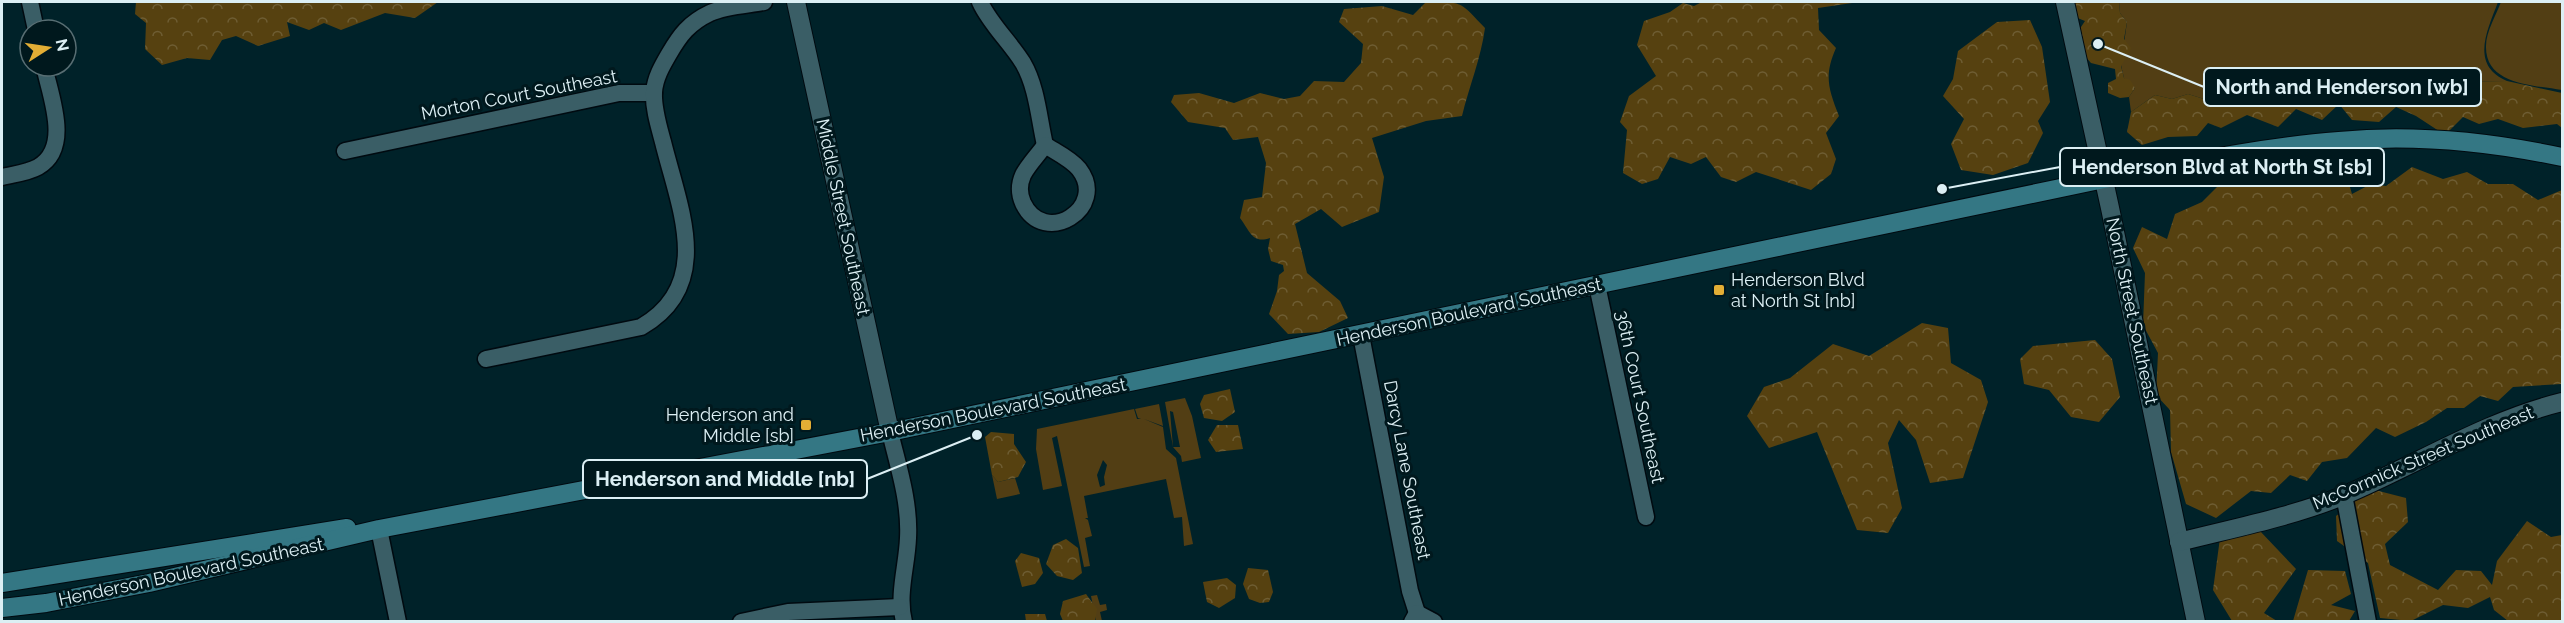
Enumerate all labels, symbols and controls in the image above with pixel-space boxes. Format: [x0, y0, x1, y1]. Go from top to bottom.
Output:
north arrow [18, 18, 78, 78]
text: N [52, 37, 73, 53]
street label: Morton Court Southeast [419, 65, 619, 124]
callout: North and Henderson [wb] [2204, 68, 2481, 106]
text: North and Henderson [wb] [2216, 75, 2468, 99]
street label: Middle Street Southeast [812, 117, 875, 317]
callout: Henderson Blvd at North St [sb] [2060, 148, 2384, 186]
text: Henderson Blvd at North St [sb] [2072, 155, 2372, 179]
street label: North Street Southeast [2102, 216, 2163, 406]
place label: Henderson Blvd at North St [nb] [1731, 269, 1865, 311]
street label: Henderson Boulevard Southeast [1334, 273, 1603, 350]
marker: Henderson Blvd at North St [nb] [1712, 283, 1726, 297]
street label: 36th Court Southeast [1612, 309, 1669, 485]
street label: Henderson Boulevard Southeast [858, 373, 1128, 446]
street label: Darcy Lane Southeast [1380, 379, 1435, 561]
street label: McCormick Street Southeast [2309, 401, 2536, 514]
place label: Henderson and Middle [sb] [666, 404, 794, 446]
marker: Henderson and Middle [sb] [799, 418, 813, 432]
callout: Henderson and Middle [nb] [583, 460, 867, 498]
text: Henderson and Middle [nb] [595, 467, 855, 491]
street label: Henderson Boulevard Southeast [56, 533, 325, 610]

